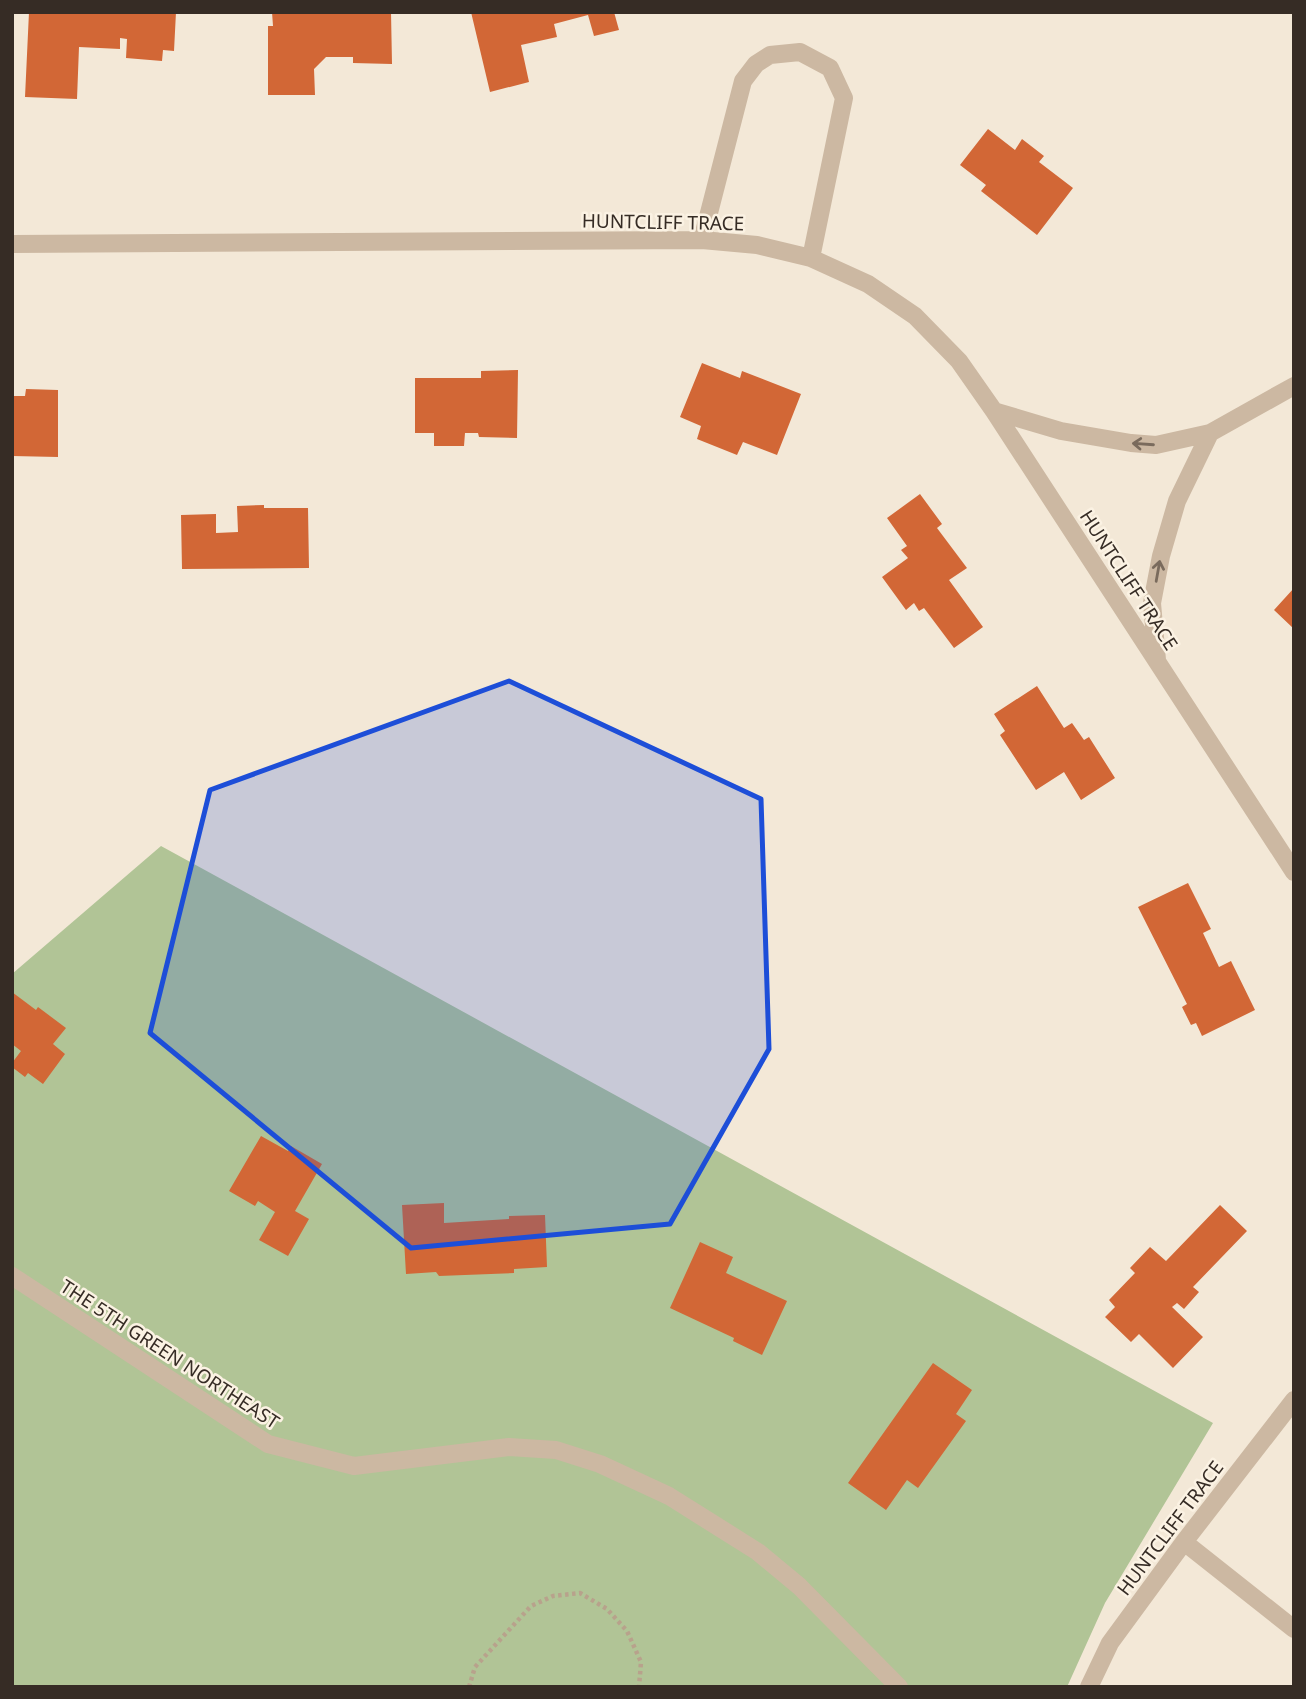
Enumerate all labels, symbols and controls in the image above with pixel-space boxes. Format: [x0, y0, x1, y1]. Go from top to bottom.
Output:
street label: HUNTCLIFF TRACE [582, 208, 744, 236]
one-way arrow [1132, 437, 1155, 450]
street label: HUNTCLIFF TRACE [1074, 505, 1184, 655]
one-way arrow [1152, 560, 1165, 583]
street label: THE 5TH GREEN NORTHEAST [55, 1273, 285, 1435]
street label: HUNTCLIFF TRACE [1111, 1455, 1229, 1601]

